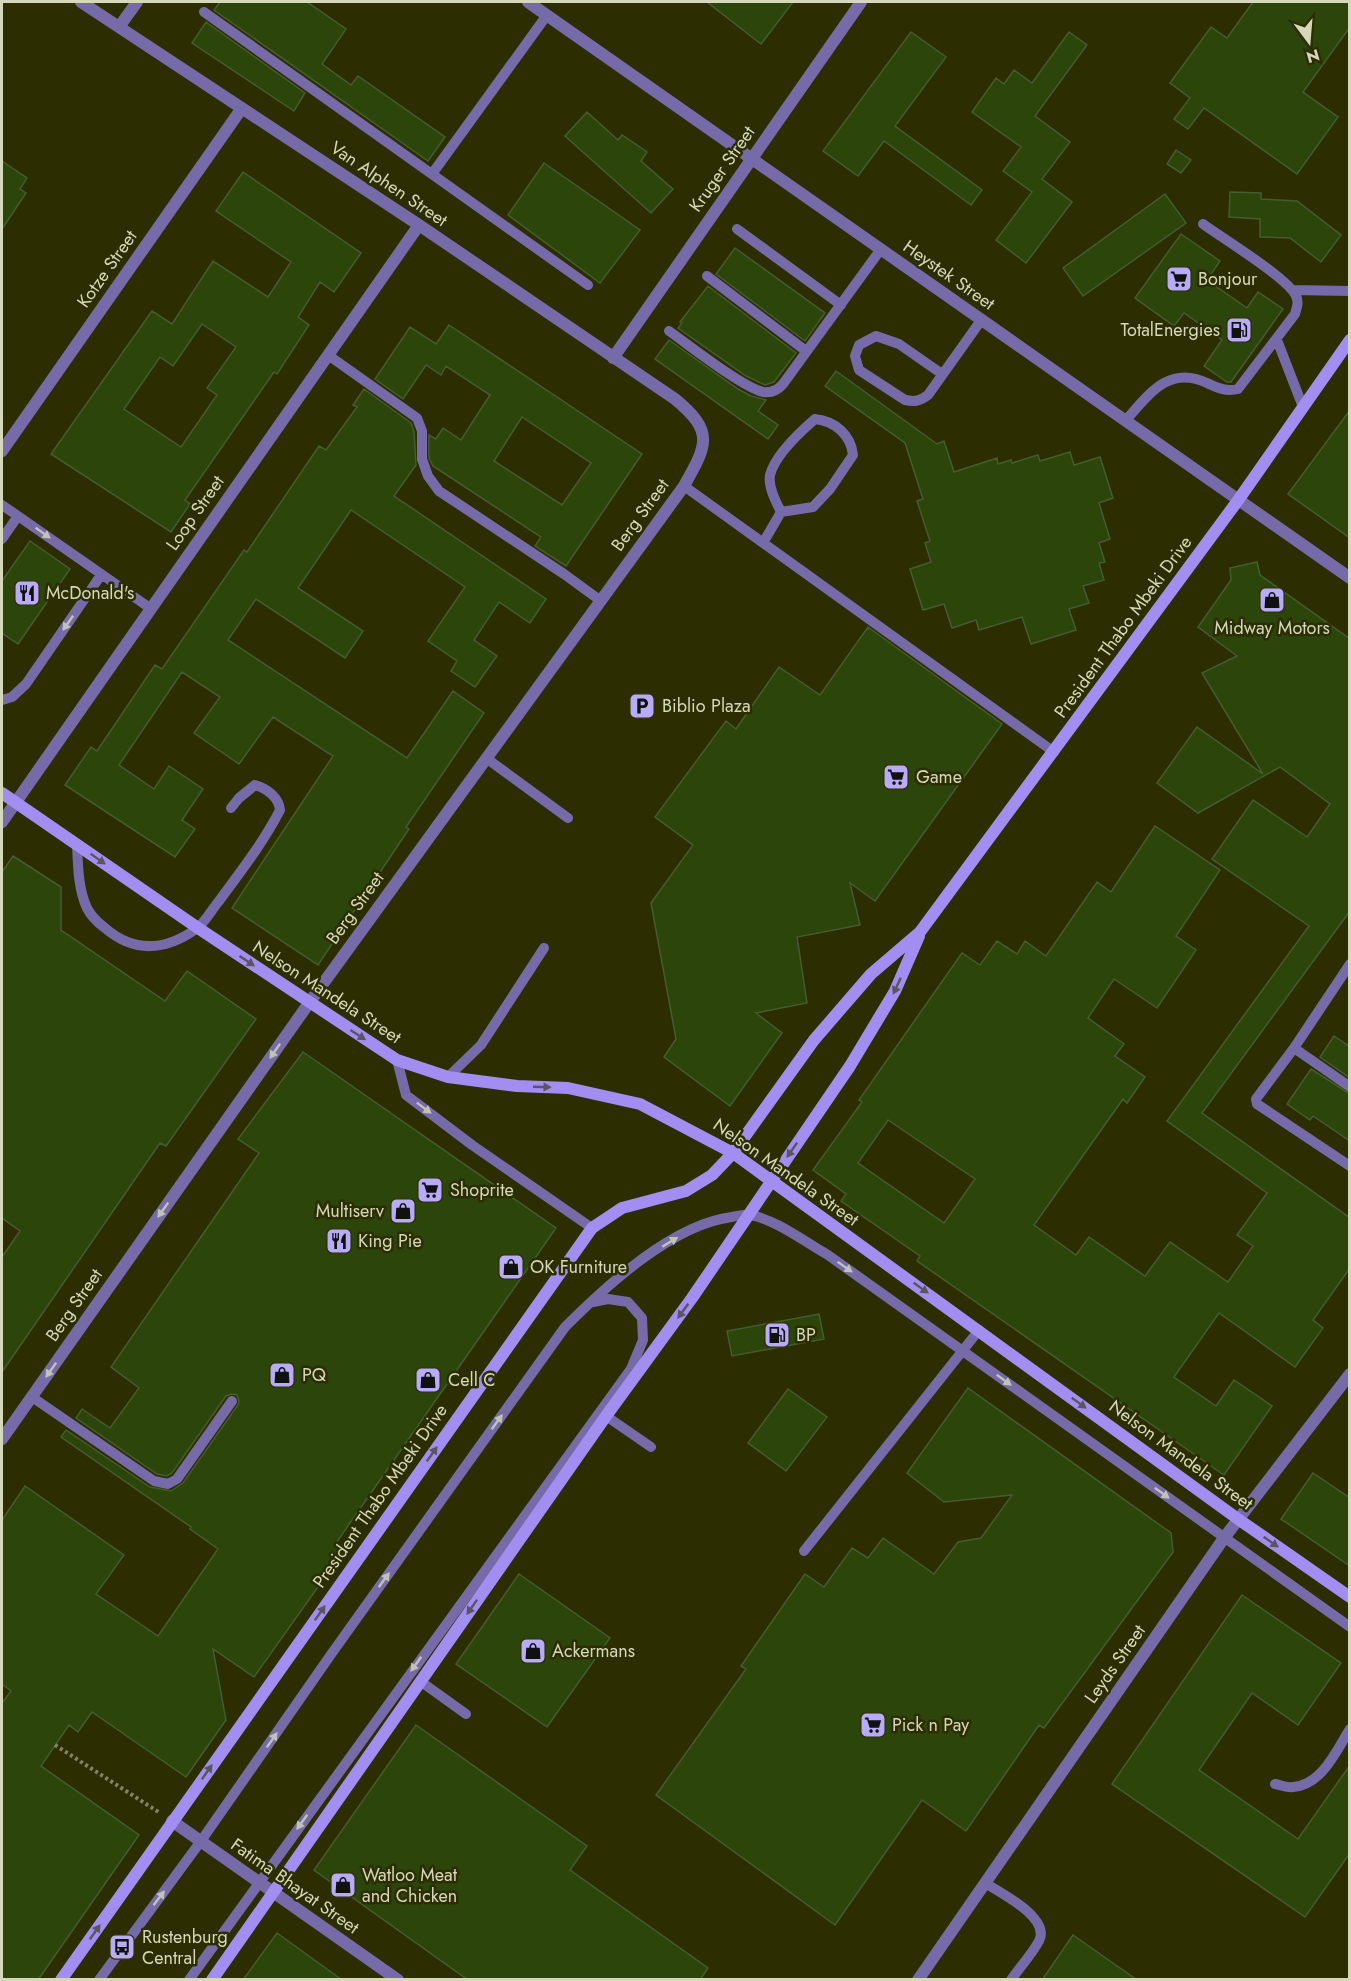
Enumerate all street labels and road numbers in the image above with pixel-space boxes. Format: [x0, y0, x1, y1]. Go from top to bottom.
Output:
street label: Kruger Street [683, 120, 762, 217]
street label: Van Alphen Street [325, 135, 453, 233]
street label: Kotze Street [71, 224, 144, 313]
street label: Heystek Street [898, 234, 1001, 317]
street label: Loop Street [160, 470, 231, 556]
street label: Berg Street [605, 473, 676, 557]
street label: President Thabo Mbeki Drive [1048, 531, 1198, 723]
street label: Berg Street [320, 866, 391, 950]
street label: Nelson Mandela Street [248, 934, 407, 1050]
street label: Nelson Mandela Street [708, 1112, 865, 1233]
street label: Berg Street [39, 1263, 109, 1347]
street label: Nelson Mandela Street [1104, 1394, 1259, 1517]
street label: President Thabo Mbeki Drive [306, 1399, 454, 1593]
street label: Leyds Street [1078, 1619, 1152, 1709]
street label: Fatima Bhayat Street [225, 1832, 365, 1940]

